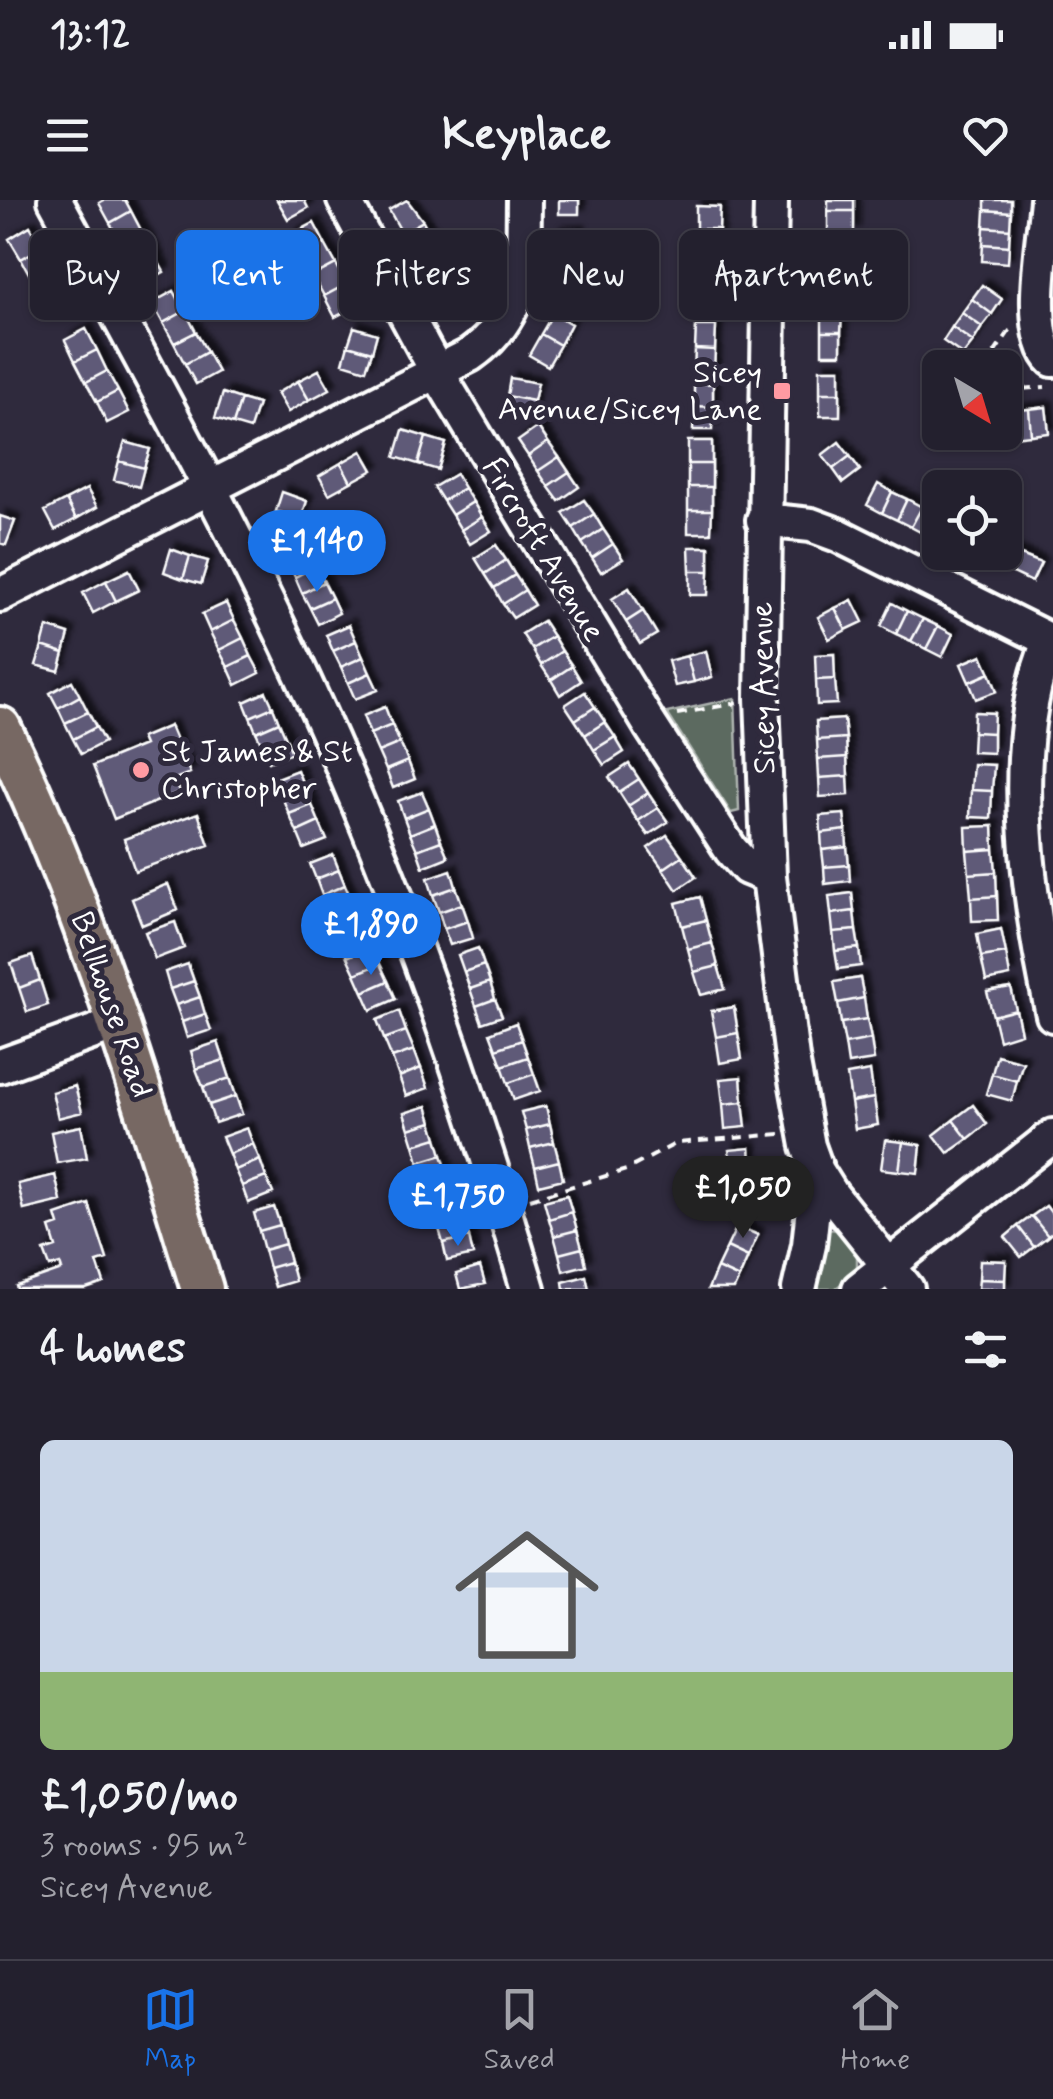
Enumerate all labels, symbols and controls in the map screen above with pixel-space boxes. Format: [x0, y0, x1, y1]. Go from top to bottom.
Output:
text: 13:12 [50, 11, 130, 60]
text: Keyplace [442, 106, 611, 165]
icon: menu [40, 108, 95, 163]
icon: heart [958, 108, 1013, 163]
chip: Buy [30, 230, 156, 320]
chip: Rent [176, 230, 319, 320]
chip: Filters [339, 230, 507, 320]
chip: New [527, 230, 659, 320]
chip: Apartment [679, 230, 908, 320]
north arrow [922, 350, 1022, 450]
map controls [922, 350, 1022, 570]
place label: Sicey Avenue/Sicey Lane [498, 352, 762, 431]
marker: Sicey Avenue/Sicey Lane [771, 380, 793, 402]
street label: Fircroft Avenue [471, 450, 615, 650]
button: locate [922, 470, 1022, 570]
pin: £1,140 [236, 510, 398, 595]
text: £1,140 [270, 521, 364, 563]
street label: Sicey Avenue [741, 601, 787, 775]
place label: St James & St Christopher [161, 731, 353, 810]
marker: St James & St Christopher [130, 759, 152, 781]
pin: £1,890 [290, 893, 452, 978]
text: £1,890 [323, 904, 419, 946]
street label: Bellhouse Road [60, 906, 162, 1104]
pin: £1,050 [662, 1156, 824, 1241]
pin: £1,750 [377, 1164, 539, 1249]
text: £1,050 [694, 1167, 792, 1209]
text: £1,750 [410, 1175, 506, 1217]
text: 4 homes [40, 1322, 186, 1377]
icon: filters [958, 1322, 1013, 1377]
icon: home [437, 1505, 617, 1685]
text: £1,050/mo [40, 1770, 238, 1825]
text: 3 rooms · 95 m² [40, 1825, 248, 1867]
text: Sicey Avenue [40, 1867, 212, 1909]
tab: Map [143, 1982, 198, 2079]
tab: Saved [484, 1982, 555, 2079]
tab: Home [840, 1982, 910, 2079]

